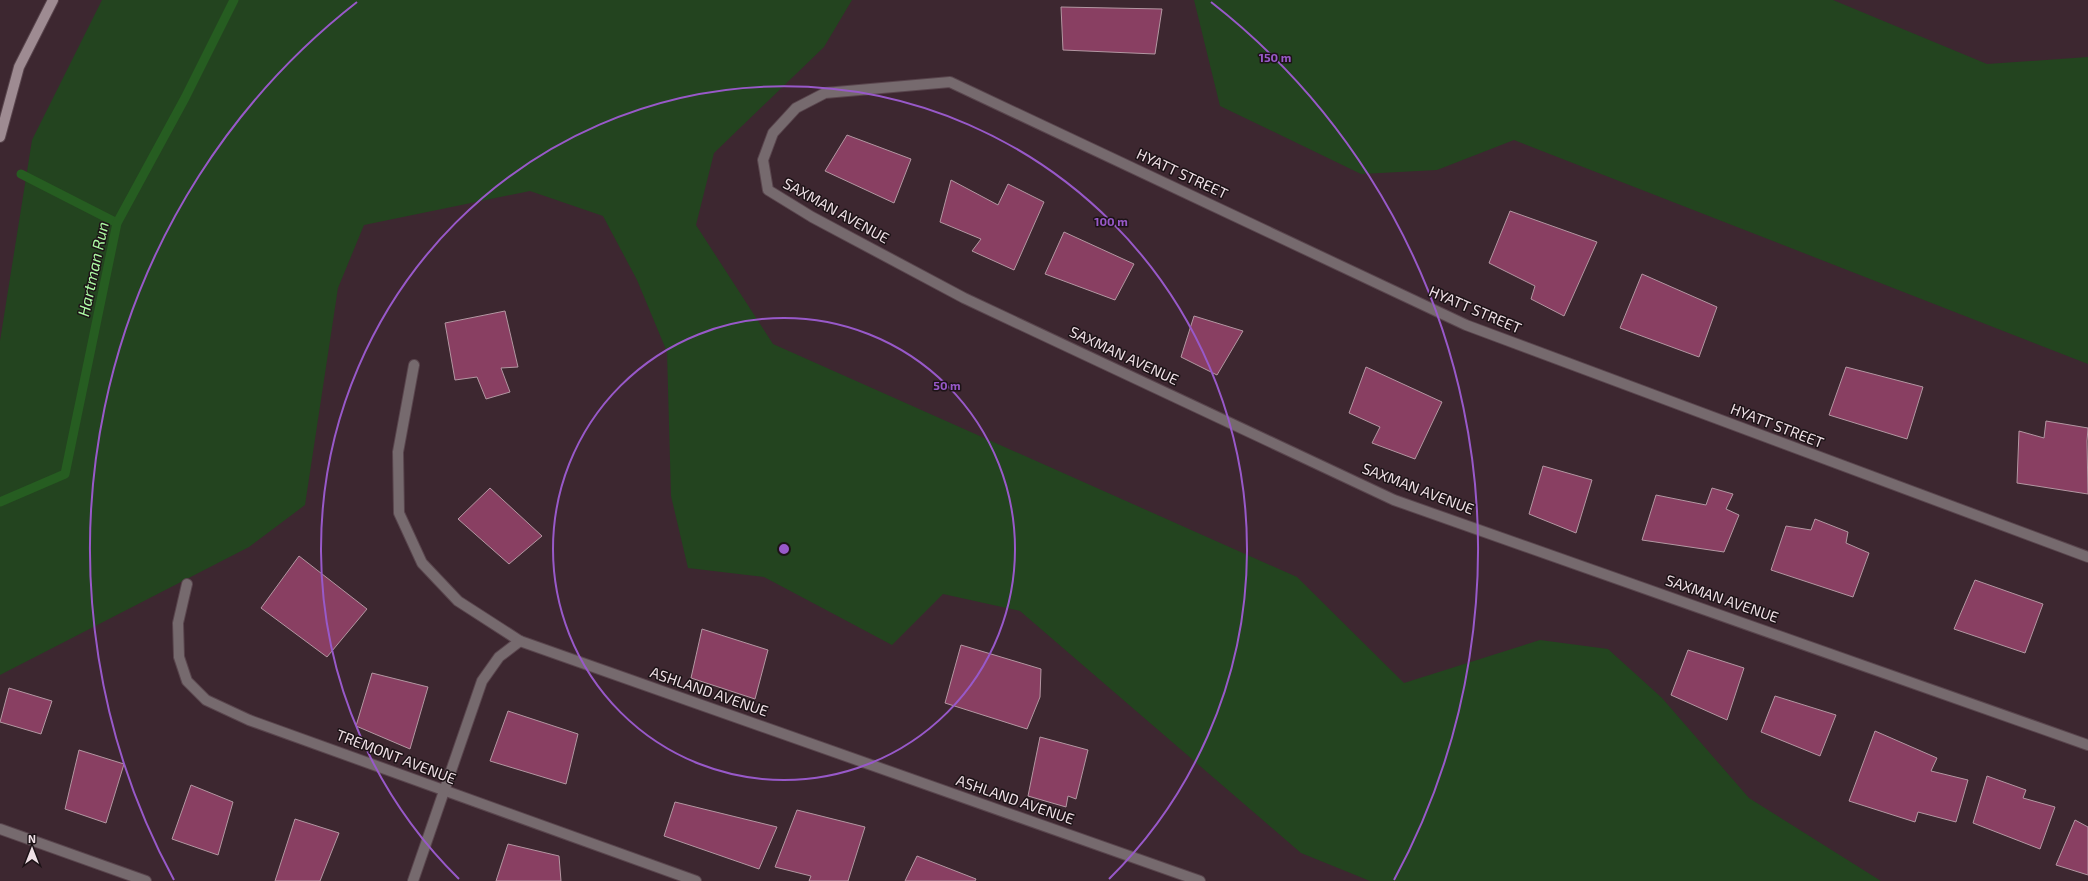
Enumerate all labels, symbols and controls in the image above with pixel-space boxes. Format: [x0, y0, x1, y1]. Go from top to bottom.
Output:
text: 150 m [1259, 50, 1291, 64]
street label: HYATT STREET [1134, 144, 1231, 202]
street label: SAXMAN AVENUE [780, 174, 893, 247]
text: 100 m [1094, 214, 1128, 228]
water label: Hartman Run [73, 220, 112, 318]
street label: HYATT STREET [1427, 282, 1525, 337]
street label: SAXMAN AVENUE [1067, 322, 1182, 388]
text: 50 m [933, 378, 961, 392]
street label: HYATT STREET [1728, 399, 1827, 451]
street label: SAXMAN AVENUE [1360, 458, 1477, 518]
centre of rings [777, 542, 791, 556]
street label: SAXMAN AVENUE [1663, 570, 1781, 626]
street label: ASHLAND AVENUE [648, 662, 771, 720]
street label: TREMONT AVENUE [334, 725, 459, 787]
street label: ASHLAND AVENUE [954, 770, 1077, 828]
north arrow [12, 829, 52, 869]
text: N [28, 832, 36, 845]

